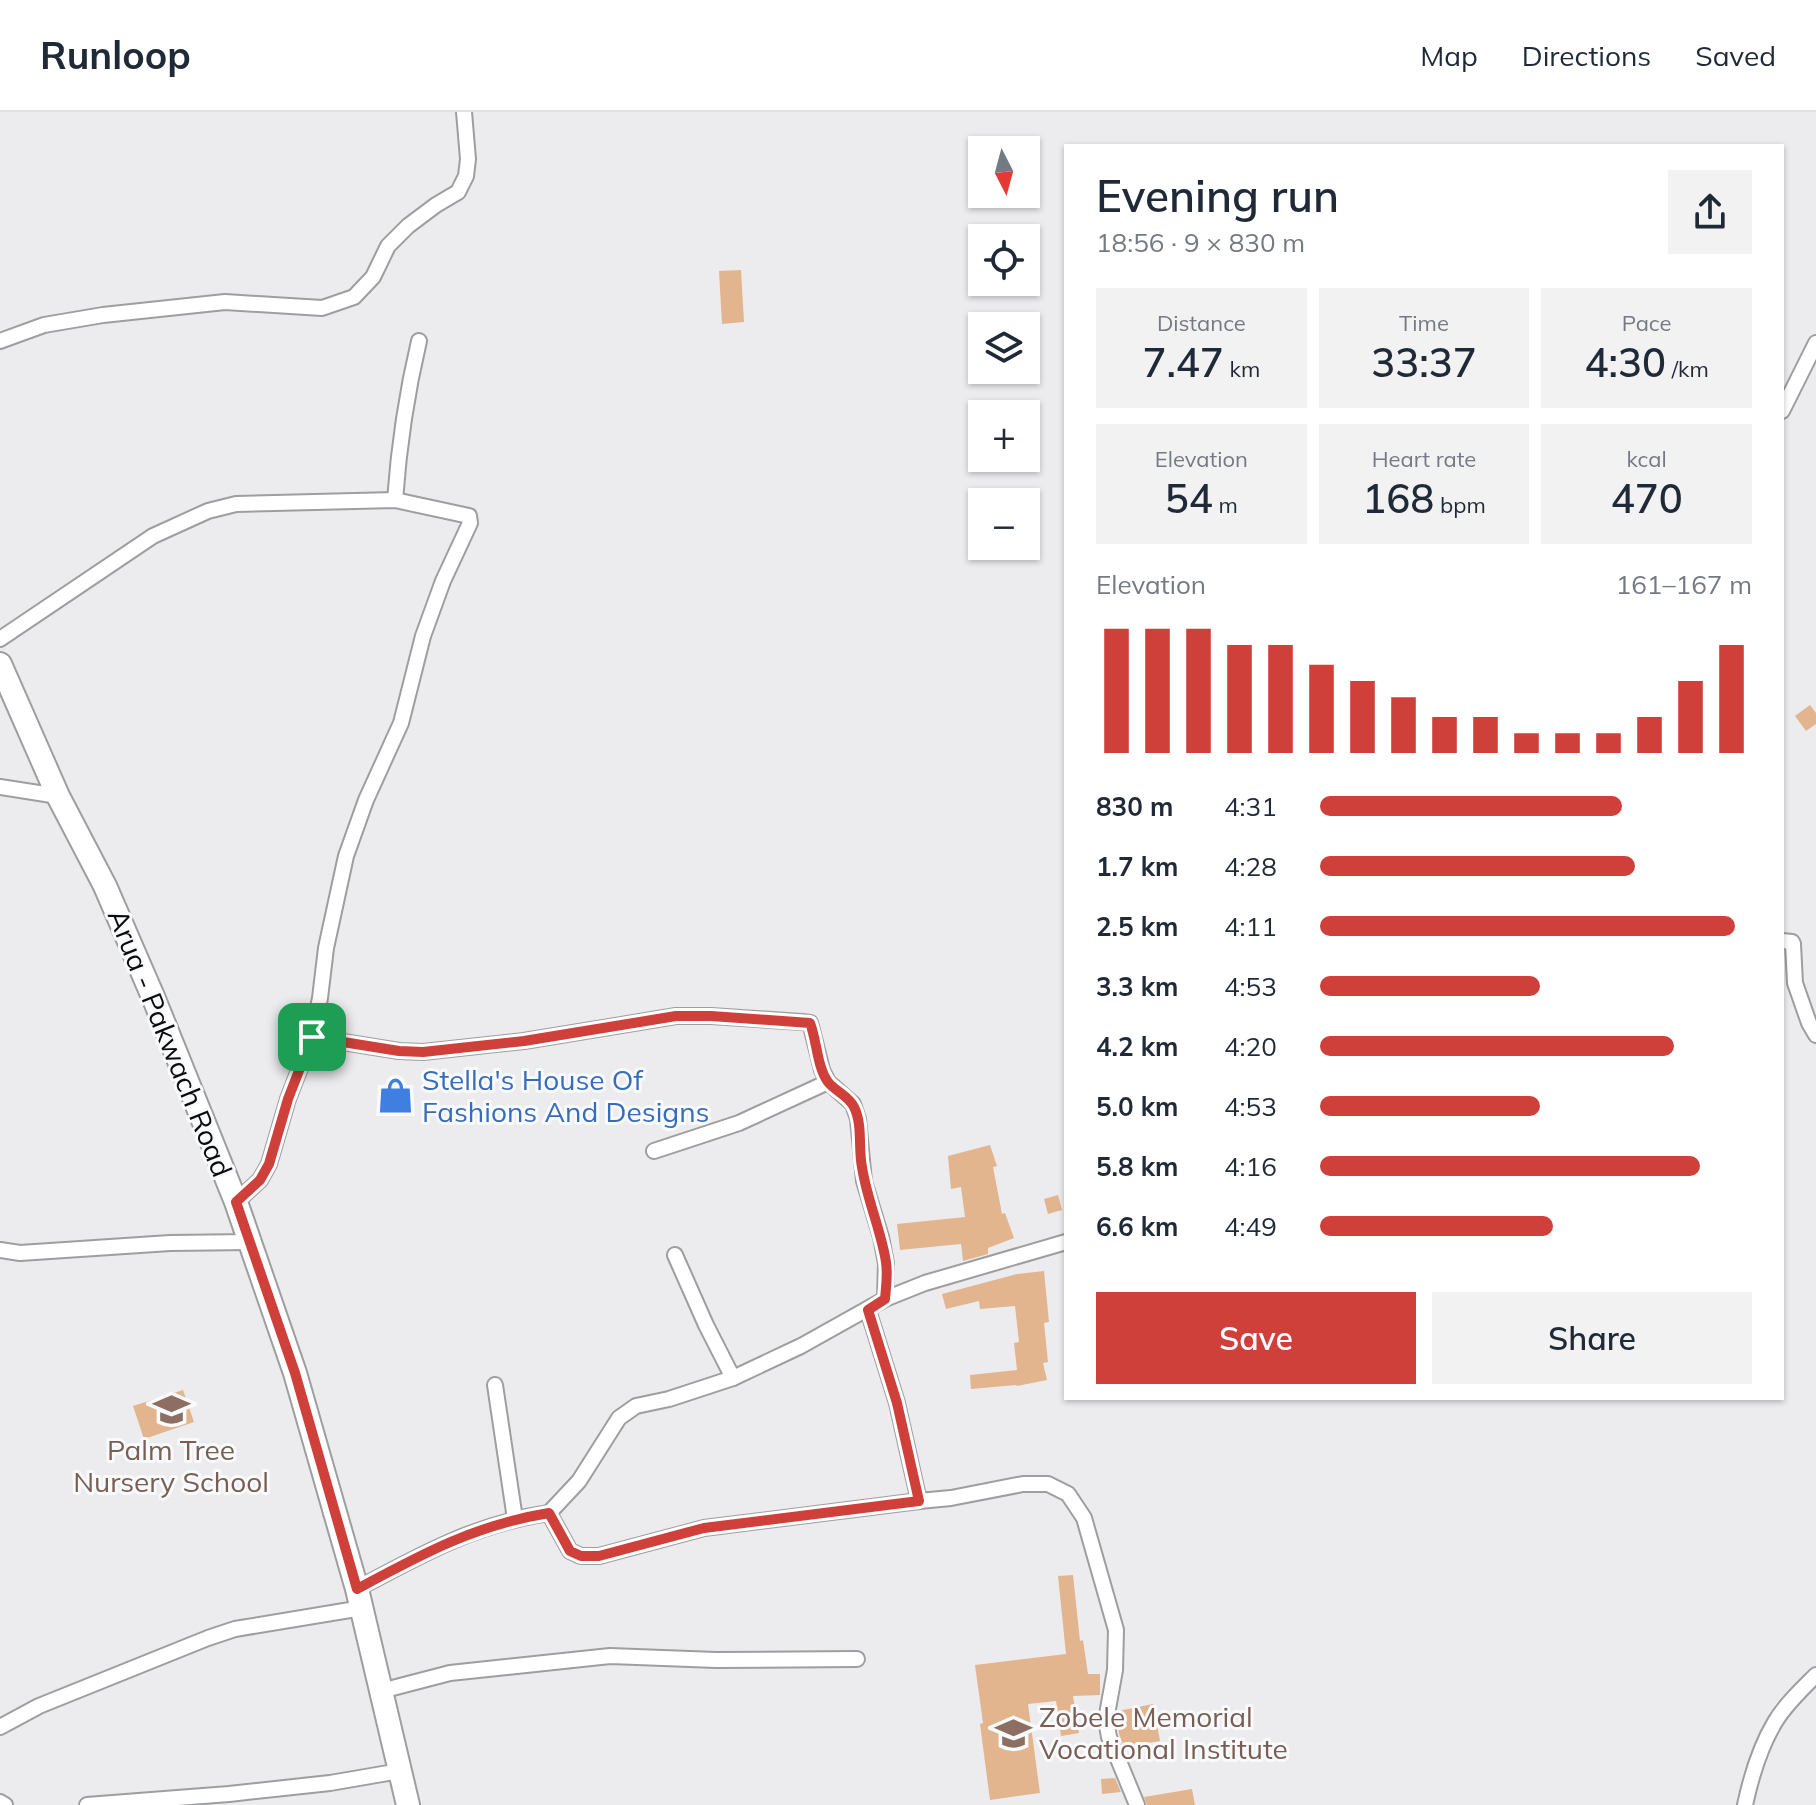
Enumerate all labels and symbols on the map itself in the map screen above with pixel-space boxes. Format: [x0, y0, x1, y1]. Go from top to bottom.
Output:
north arrow [968, 136, 1040, 208]
street label: Arua - Pakwach Road [101, 904, 240, 1182]
pin [278, 1003, 346, 1071]
place label: Stella's House Of Fashions And Designs [422, 1062, 710, 1129]
shop icon: Stella's House Of Fashions And Designs [377, 1077, 415, 1115]
school or university icon: Palm Tree Nursery School [152, 1391, 190, 1429]
place label: Palm Tree Nursery School [73, 1432, 269, 1499]
place label: Zobele Memorial Vocational Institute [1039, 1699, 1288, 1766]
school or university icon: Zobele Memorial Vocational Institute [994, 1714, 1032, 1752]

